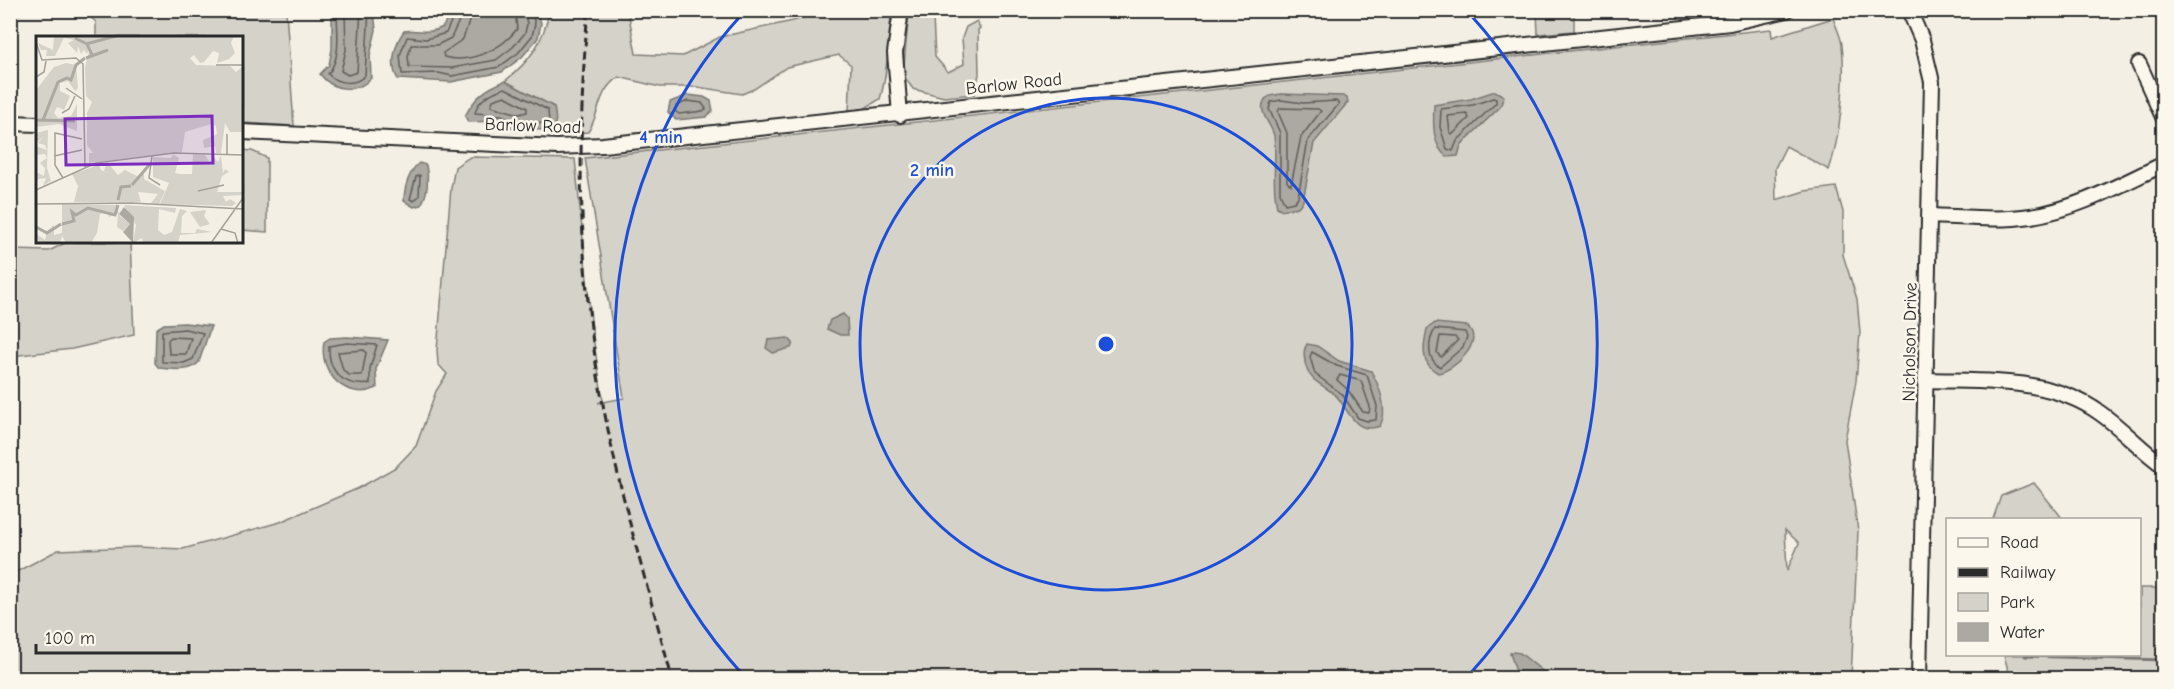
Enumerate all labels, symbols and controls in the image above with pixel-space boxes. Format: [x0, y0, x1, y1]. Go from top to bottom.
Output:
inset map [36, 36, 243, 243]
street label: Barlow Road [965, 69, 1063, 99]
street label: Barlow Road [484, 114, 582, 138]
text: 4 min [639, 127, 683, 148]
text: 2 min [910, 160, 954, 181]
street label: Nicholson Drive [1898, 282, 1922, 402]
centre of rings [1096, 334, 1116, 354]
legend [1946, 518, 2141, 656]
text: Road [2000, 532, 2039, 553]
text: Railway [2000, 562, 2057, 583]
text: Park [2000, 592, 2035, 613]
scale bar [36, 617, 189, 655]
text: Water [2000, 622, 2045, 643]
text: 100 m [45, 628, 95, 649]

